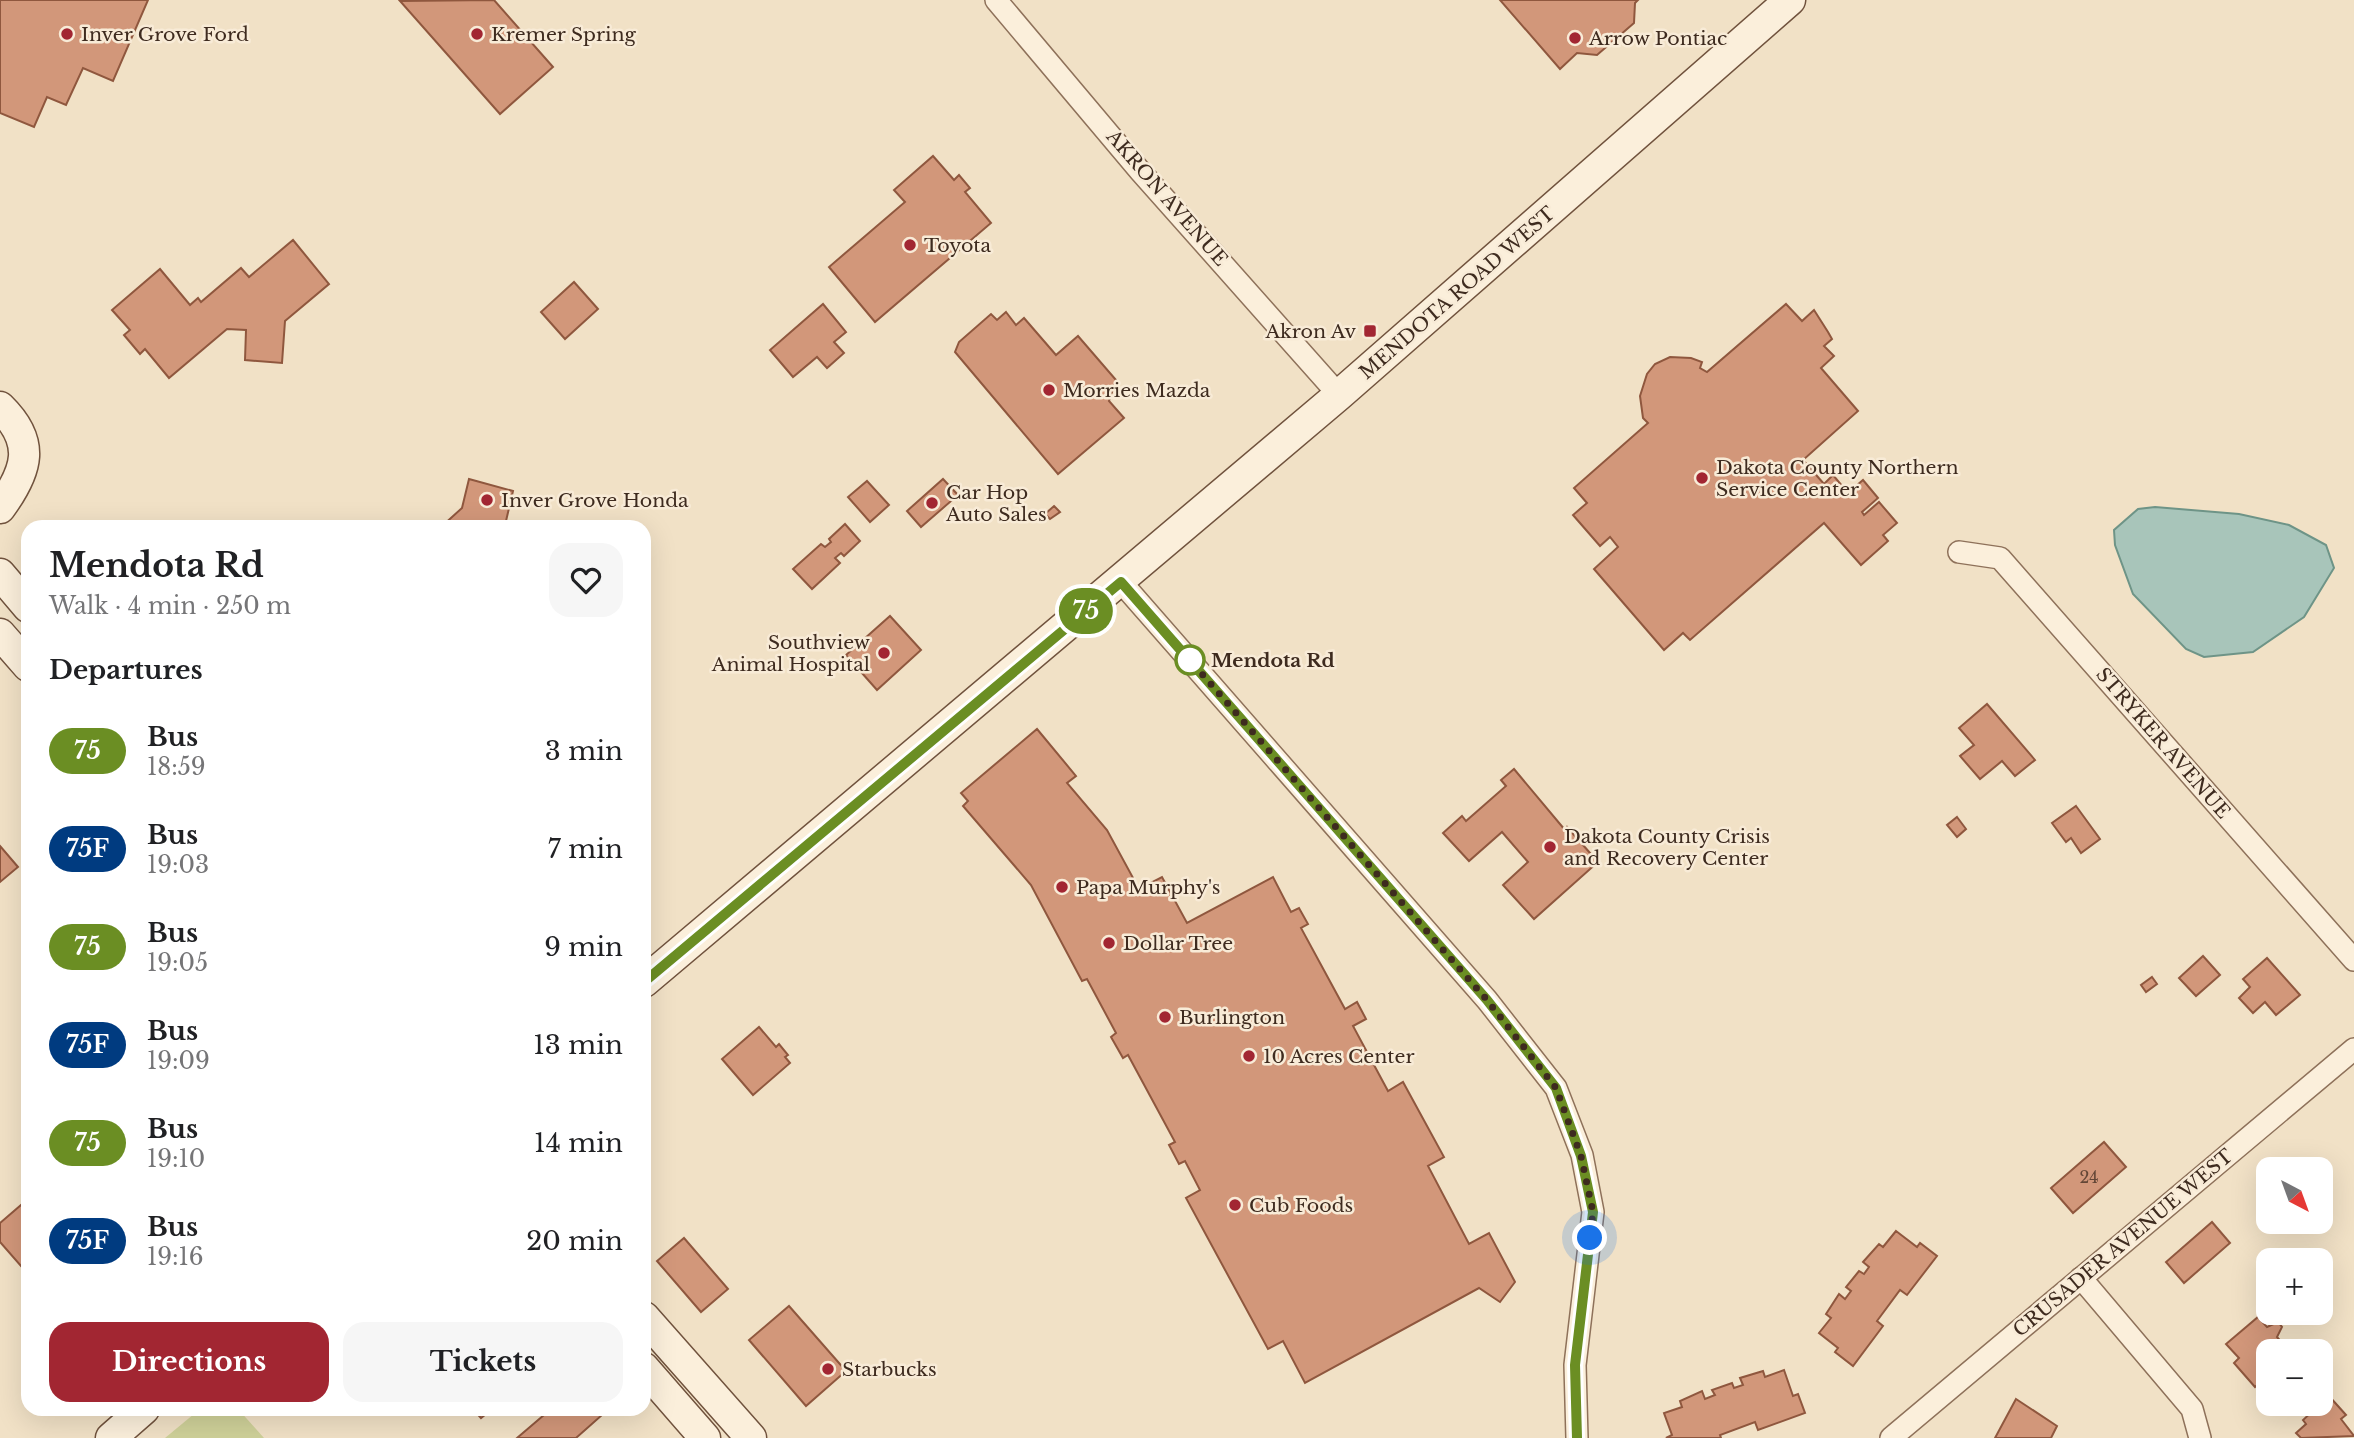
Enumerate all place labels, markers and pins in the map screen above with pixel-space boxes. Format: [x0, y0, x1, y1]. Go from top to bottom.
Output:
place label: Inver Grove Ford [81, 23, 249, 46]
place label: Kremer Spring [491, 23, 637, 46]
marker: Inver Grove Ford [59, 26, 75, 42]
marker: Kremer Spring [469, 26, 485, 42]
place label: Arrow Pontiac [1588, 27, 1727, 50]
marker: Arrow Pontiac [1567, 30, 1583, 46]
place label: Toyota [924, 234, 992, 257]
marker: Toyota [902, 237, 918, 253]
place label: Akron Av [1264, 320, 1356, 343]
marker: Akron Av [1362, 323, 1378, 339]
place label: Morries Mazda [1063, 379, 1211, 402]
marker: Morries Mazda [1041, 382, 1057, 398]
place label: Dakota County Northern Service Center [1716, 456, 1959, 501]
marker: Dakota County Northern Service Center [1694, 470, 1710, 486]
place label: Car Hop Auto Sales [945, 481, 1047, 526]
place label: Inver Grove Honda [501, 489, 689, 512]
marker: Inver Grove Honda [479, 492, 495, 508]
marker: Car Hop Auto Sales [924, 495, 940, 511]
place label: Southview Animal Hospital [711, 631, 870, 676]
marker: Southview Animal Hospital [876, 645, 892, 661]
marker: Mendota Rd [1175, 645, 1205, 675]
place label: Mendota Rd [1211, 649, 1335, 672]
place label: Dakota County Crisis and Recovery Center [1564, 825, 1770, 870]
marker: Dakota County Crisis and Recovery Center [1542, 839, 1558, 855]
place label: Papa Murphy's [1076, 876, 1220, 899]
marker: Papa Murphy's [1054, 879, 1070, 895]
place label: Dollar Tree [1123, 932, 1233, 955]
marker: Dollar Tree [1101, 935, 1117, 951]
place label: Burlington [1179, 1006, 1285, 1029]
marker: Burlington [1157, 1009, 1173, 1025]
place label: 10 Acres Center [1263, 1045, 1414, 1068]
marker: 10 Acres Center [1241, 1048, 1257, 1064]
place label: Cub Foods [1249, 1194, 1353, 1217]
marker: Cub Foods [1227, 1197, 1243, 1213]
place label: Starbucks [842, 1358, 937, 1381]
marker: Starbucks [820, 1361, 836, 1377]

